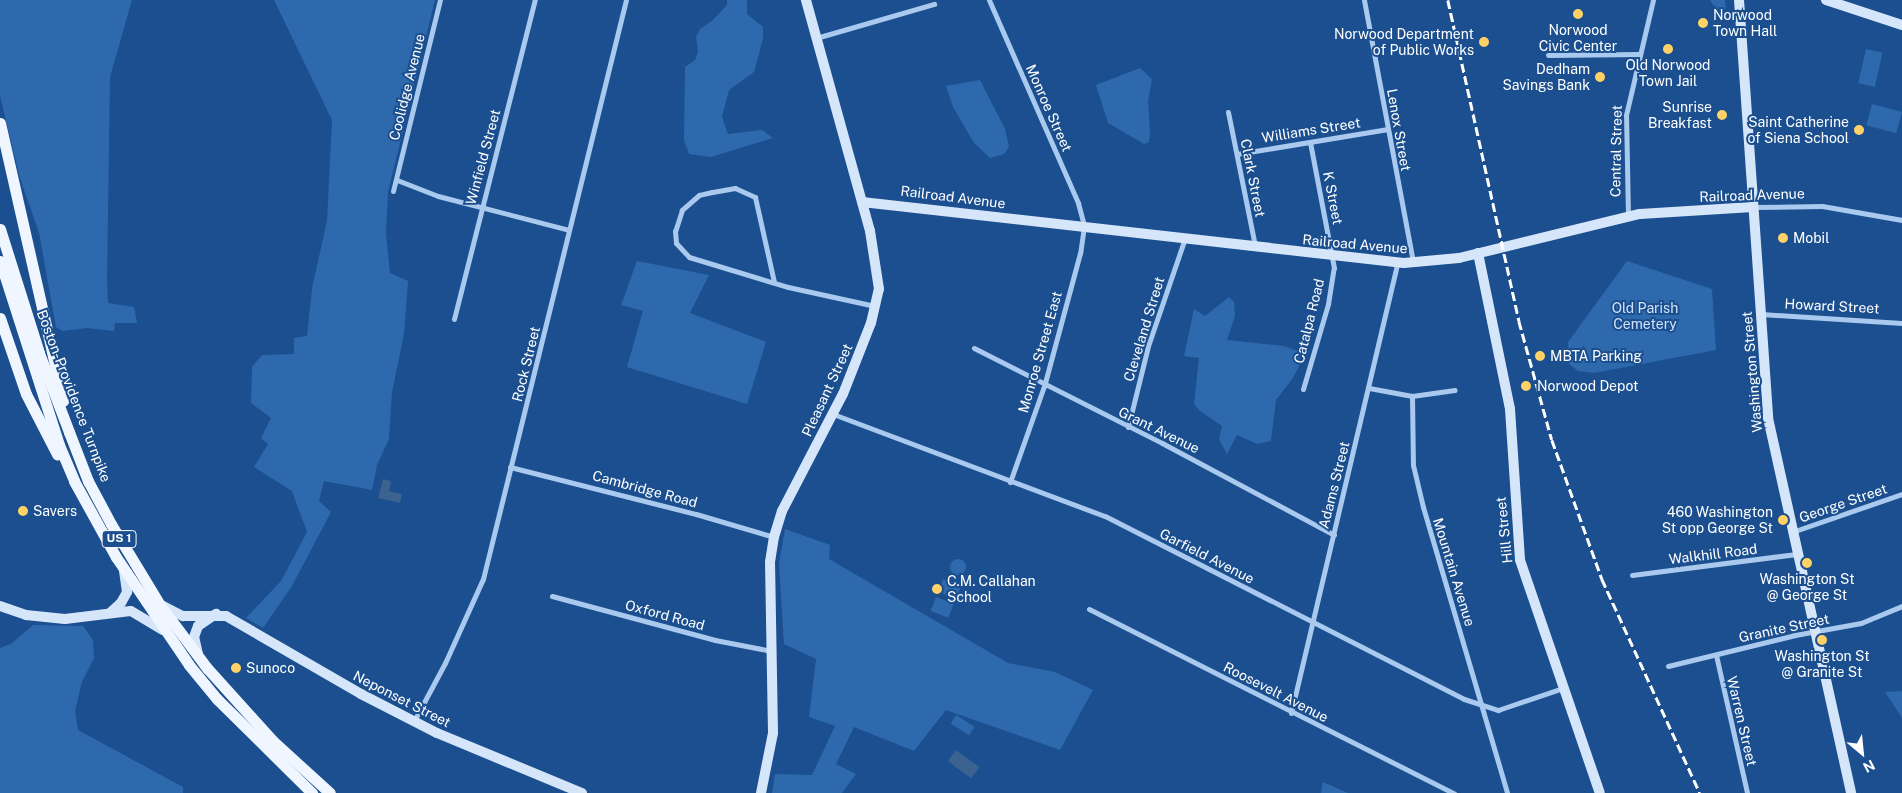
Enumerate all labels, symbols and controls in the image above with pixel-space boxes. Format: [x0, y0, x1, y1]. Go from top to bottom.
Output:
place label: Norwood Town Hall [1713, 7, 1777, 40]
marker: Norwood Civic Center [1572, 8, 1584, 20]
marker: Norwood Town Hall [1697, 17, 1709, 29]
place label: Norwood Civic Center [1539, 22, 1617, 54]
place label: Norwood Department of Public Works [1334, 26, 1474, 58]
street label: Coolidge Avenue [386, 32, 428, 142]
marker: Norwood Department of Public Works [1478, 36, 1490, 48]
marker: Old Norwood Town Jail [1662, 43, 1674, 55]
place label: Old Norwood Town Jail [1626, 57, 1710, 90]
place label: Dedham Savings Bank [1502, 61, 1590, 94]
street label: Monroe Street [1022, 62, 1076, 154]
marker: Dedham Savings Bank [1594, 71, 1606, 83]
street label: Lenox Street [1383, 87, 1415, 173]
place label: Sunrise Breakfast [1648, 99, 1712, 132]
street label: Central Street [1607, 105, 1625, 197]
street label: Winfield Street [462, 107, 504, 207]
marker: Sunrise Breakfast [1716, 109, 1728, 121]
street label: Williams Street [1260, 114, 1362, 146]
place label: Saint Catherine of Siena School [1747, 114, 1849, 146]
marker: Saint Catherine of Siena School [1853, 124, 1865, 136]
street label: Clark Street [1237, 138, 1269, 218]
street label: K Street [1320, 170, 1346, 226]
street label: Railroad Avenue [900, 182, 1006, 212]
street label: Railroad Avenue [1699, 185, 1805, 205]
place label: Mobil [1793, 230, 1829, 246]
street label: Railroad Avenue [1302, 231, 1408, 257]
marker: Mobil [1777, 232, 1789, 244]
street label: Cleveland Street [1120, 275, 1168, 383]
street label: Catalpa Road [1290, 277, 1328, 365]
street label: Monroe Street East [1015, 289, 1065, 415]
street label: Howard Street [1784, 295, 1880, 317]
park label: Old Parish Cemetery [1612, 300, 1678, 332]
street label: Boston-Providence Turnpike [33, 307, 115, 485]
street label: Washington Street [1738, 311, 1766, 433]
street label: Rock Street [509, 325, 543, 403]
street label: Pleasant Street [798, 341, 856, 439]
place label: MBTA Parking [1550, 348, 1642, 364]
marker: MBTA Parking [1534, 350, 1546, 362]
place label: Norwood Depot [1537, 378, 1638, 394]
marker: Norwood Depot [1519, 379, 1533, 393]
street label: Grant Avenue [1116, 403, 1202, 457]
street label: Adams Street [1315, 440, 1353, 530]
street label: Cambridge Road [591, 467, 699, 511]
street label: George Street [1797, 480, 1889, 526]
street label: Hill Street [1492, 496, 1516, 564]
place label: Savers [33, 503, 77, 519]
place label: 460 Washington St opp George St [1661, 504, 1773, 536]
marker: Savers [17, 505, 29, 517]
marker: 460 Washington St opp George St [1777, 514, 1789, 526]
street label: Mountain Avenue [1430, 516, 1478, 628]
street label: Garfield Avenue [1157, 525, 1257, 587]
road number: US 1 [102, 530, 136, 548]
street label: Walkhill Road [1668, 540, 1758, 568]
marker: Washington St @ George St [1801, 557, 1813, 569]
place label: Washington St @ George St [1759, 571, 1855, 604]
place label: C.M. Callahan School [947, 573, 1036, 606]
marker: C.M. Callahan School [931, 583, 943, 595]
street label: Oxford Road [623, 596, 707, 634]
street label: Granite Street [1737, 610, 1831, 646]
marker: Washington St @ Granite St [1816, 634, 1828, 646]
place label: Washington St @ Granite St [1774, 648, 1870, 680]
street label: Roosevelt Avenue [1221, 658, 1331, 726]
place label: Sunoco [246, 660, 295, 676]
marker: Sunoco [230, 662, 242, 674]
street label: Neponset Street [350, 667, 454, 731]
street label: Warren Street [1724, 674, 1760, 768]
north arrow [1837, 728, 1887, 778]
text: N [1860, 757, 1878, 776]

